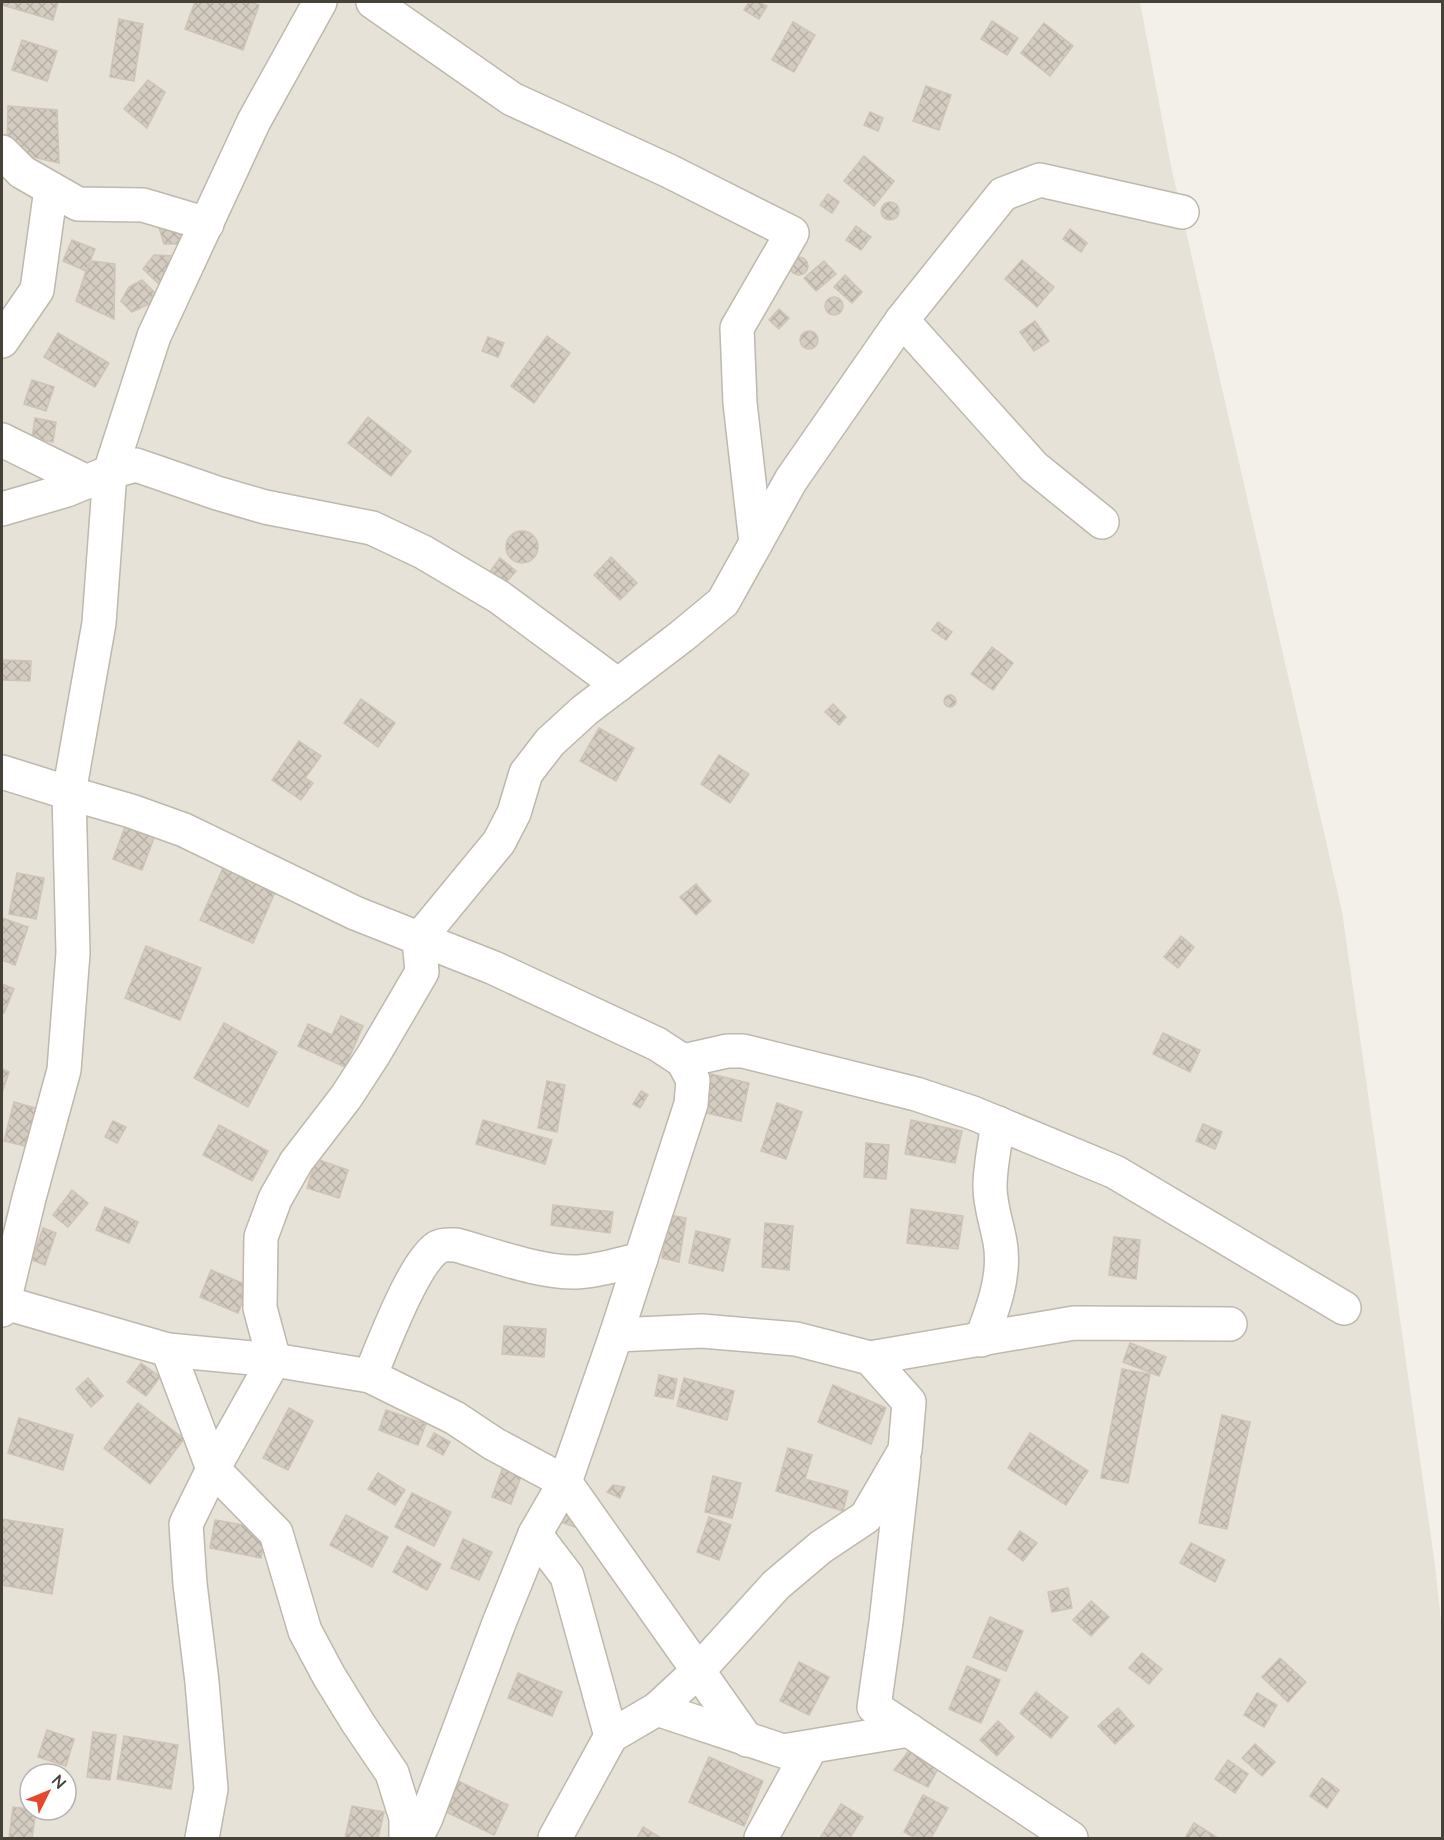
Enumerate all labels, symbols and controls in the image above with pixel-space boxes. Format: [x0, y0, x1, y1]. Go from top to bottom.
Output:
north arrow [18, 1762, 78, 1822]
text: N [48, 1770, 70, 1792]

